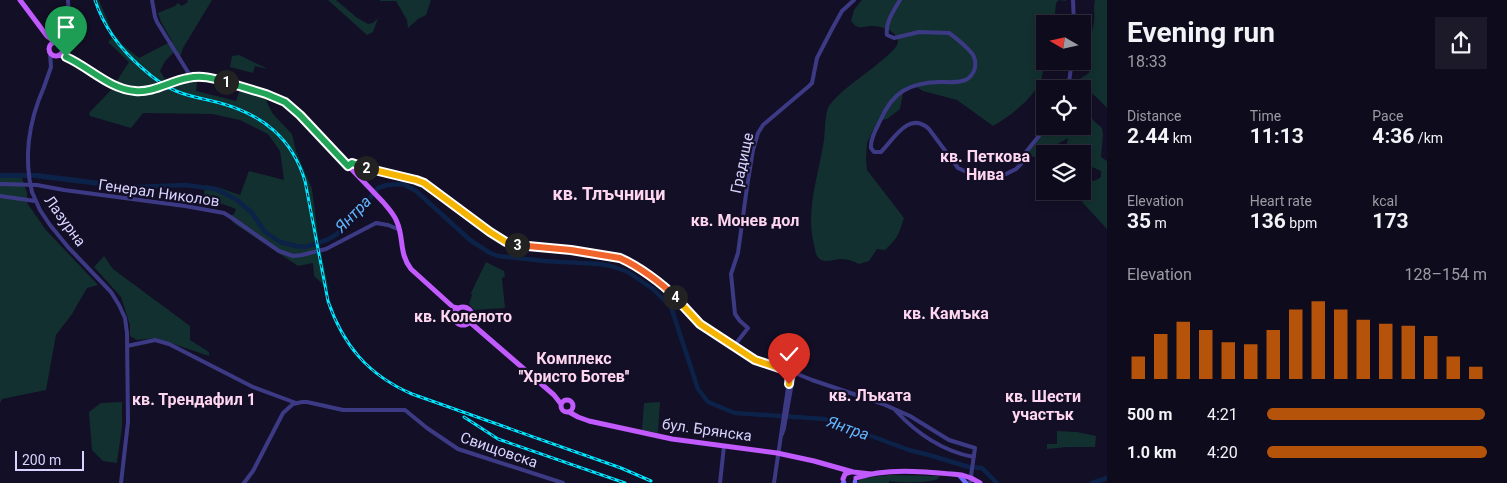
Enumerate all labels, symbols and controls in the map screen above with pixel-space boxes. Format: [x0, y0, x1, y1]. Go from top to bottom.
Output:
pin [45, 6, 87, 57]
icon: arrive [52, 13, 80, 41]
north arrow [1036, 15, 1091, 70]
map controls [1036, 15, 1091, 200]
text: Evening run [1127, 16, 1275, 49]
button: share [1435, 17, 1487, 69]
text: 18:33 [1127, 52, 1167, 71]
pin: 1 [214, 70, 238, 94]
text: 1 [222, 74, 231, 90]
button: locate [1036, 80, 1091, 135]
text: Distance [1127, 108, 1182, 124]
text: Time [1250, 108, 1281, 124]
text: Pace [1372, 108, 1403, 124]
text: 2.44 [1127, 124, 1169, 148]
text: 11:13 [1250, 124, 1304, 148]
text: 4:36 [1372, 124, 1414, 148]
text: km [1169, 130, 1192, 146]
text: /km [1414, 130, 1443, 146]
street label: Градище [727, 131, 757, 195]
button: layers [1036, 145, 1091, 200]
district label: кв. Петкова Нива [940, 147, 1030, 184]
pin: 2 [354, 156, 378, 180]
text: 2 [362, 160, 371, 176]
street label: Генерал Николов [97, 176, 221, 210]
district label: кв. Тлъчници [553, 183, 665, 204]
street label: Лазурна [40, 192, 90, 250]
water label: Янтра [330, 192, 375, 237]
text: Elevation [1127, 193, 1184, 209]
text: Heart rate [1250, 193, 1312, 209]
text: kcal [1372, 193, 1398, 209]
text: 35 [1127, 209, 1151, 233]
text: 136 [1250, 209, 1286, 233]
text: 173 [1372, 209, 1408, 233]
district label: кв. Монев дол [691, 211, 799, 230]
text: m [1151, 215, 1167, 231]
text: bpm [1286, 215, 1317, 231]
pin: 3 [504, 232, 530, 258]
text: 3 [513, 237, 522, 253]
text: Elevation [1127, 265, 1192, 284]
text: 128–154 m [1405, 265, 1487, 284]
pin: 4 [662, 284, 688, 310]
text: 4 [671, 289, 680, 305]
district label: кв. Камъка [903, 304, 989, 323]
district label: кв. Колелото [414, 307, 512, 326]
pin [768, 333, 810, 384]
icon: check [775, 340, 803, 368]
district label: Комплекс ''Христо Ботев'' [519, 349, 630, 386]
district label: кв. Лъката [829, 386, 912, 405]
district label: кв. Шести участък [1005, 387, 1081, 424]
district label: кв. Трендафил 1 [132, 390, 256, 409]
text: 500 m [1127, 405, 1172, 424]
text: 4:21 [1207, 405, 1238, 424]
water label: Янтра [823, 412, 872, 444]
street label: бул. Брянска [661, 415, 753, 445]
street label: Свищовска [458, 428, 540, 472]
text: 1.0 km [1127, 443, 1176, 462]
text: 4:20 [1207, 443, 1238, 462]
scale bar [15, 448, 84, 471]
text: 200 m [22, 452, 61, 468]

